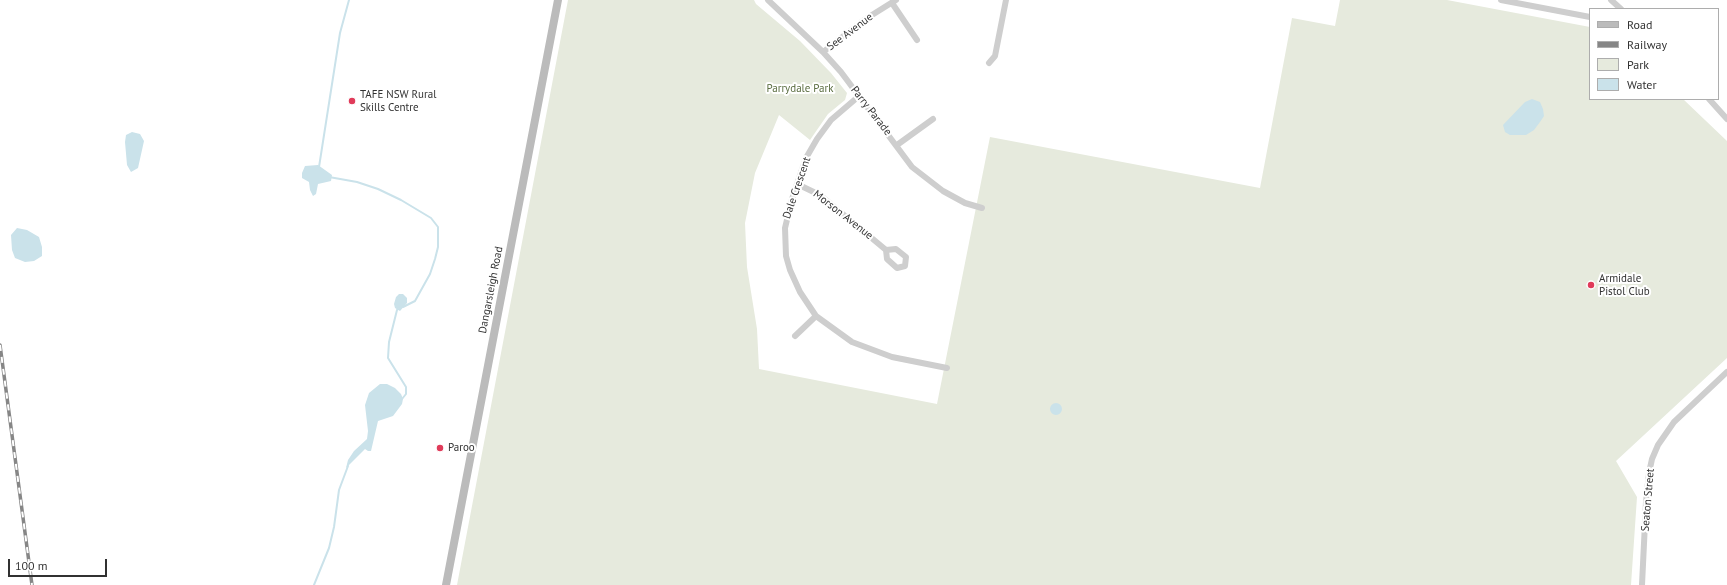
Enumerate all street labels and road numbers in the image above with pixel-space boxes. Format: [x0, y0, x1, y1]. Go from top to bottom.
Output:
street label: See Avenue [824, 10, 876, 54]
street label: Parry Parade [848, 84, 894, 138]
street label: Dale Crescent [780, 155, 814, 221]
street label: Morson Avenue [811, 188, 875, 242]
street label: Dangarsleigh Road [476, 245, 506, 335]
street label: Seaton Street [1639, 468, 1657, 532]

